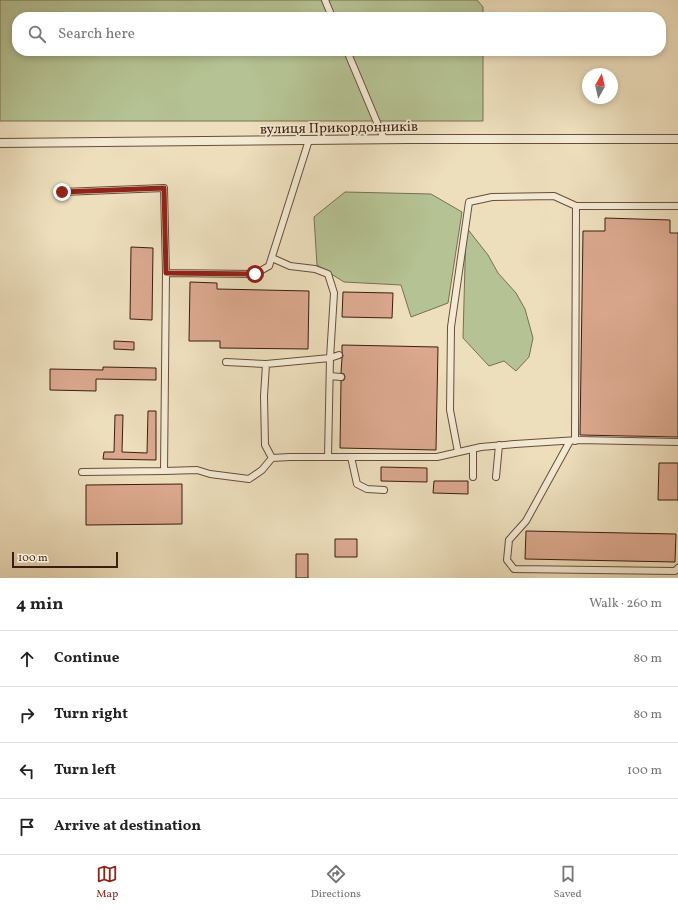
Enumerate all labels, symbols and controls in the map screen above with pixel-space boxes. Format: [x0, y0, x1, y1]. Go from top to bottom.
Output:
search box [12, 12, 666, 56]
icon: search [26, 23, 48, 45]
text: Search here [58, 24, 135, 45]
north arrow [582, 68, 618, 104]
street label: вулиця Прикордонників [260, 118, 418, 139]
route end [53, 183, 71, 201]
route start [246, 265, 264, 283]
scale bar [12, 550, 118, 569]
text: 100 m [18, 551, 48, 566]
text: 4 min [16, 593, 63, 616]
text: Walk · 260 m [589, 595, 662, 613]
icon: ahead [16, 648, 38, 670]
text: Continue [54, 648, 119, 669]
text: 80 m [633, 650, 662, 668]
icon: right [16, 704, 38, 726]
text: Turn right [54, 704, 128, 725]
text: 80 m [633, 706, 662, 724]
icon: left [16, 760, 38, 782]
text: Turn left [54, 760, 116, 781]
text: 100 m [627, 762, 662, 780]
icon: arrive [16, 816, 38, 838]
text: Arrive at destination [54, 816, 201, 837]
tab: Map [96, 863, 118, 902]
tab: Directions [311, 863, 361, 902]
tab: Saved [553, 863, 582, 902]

